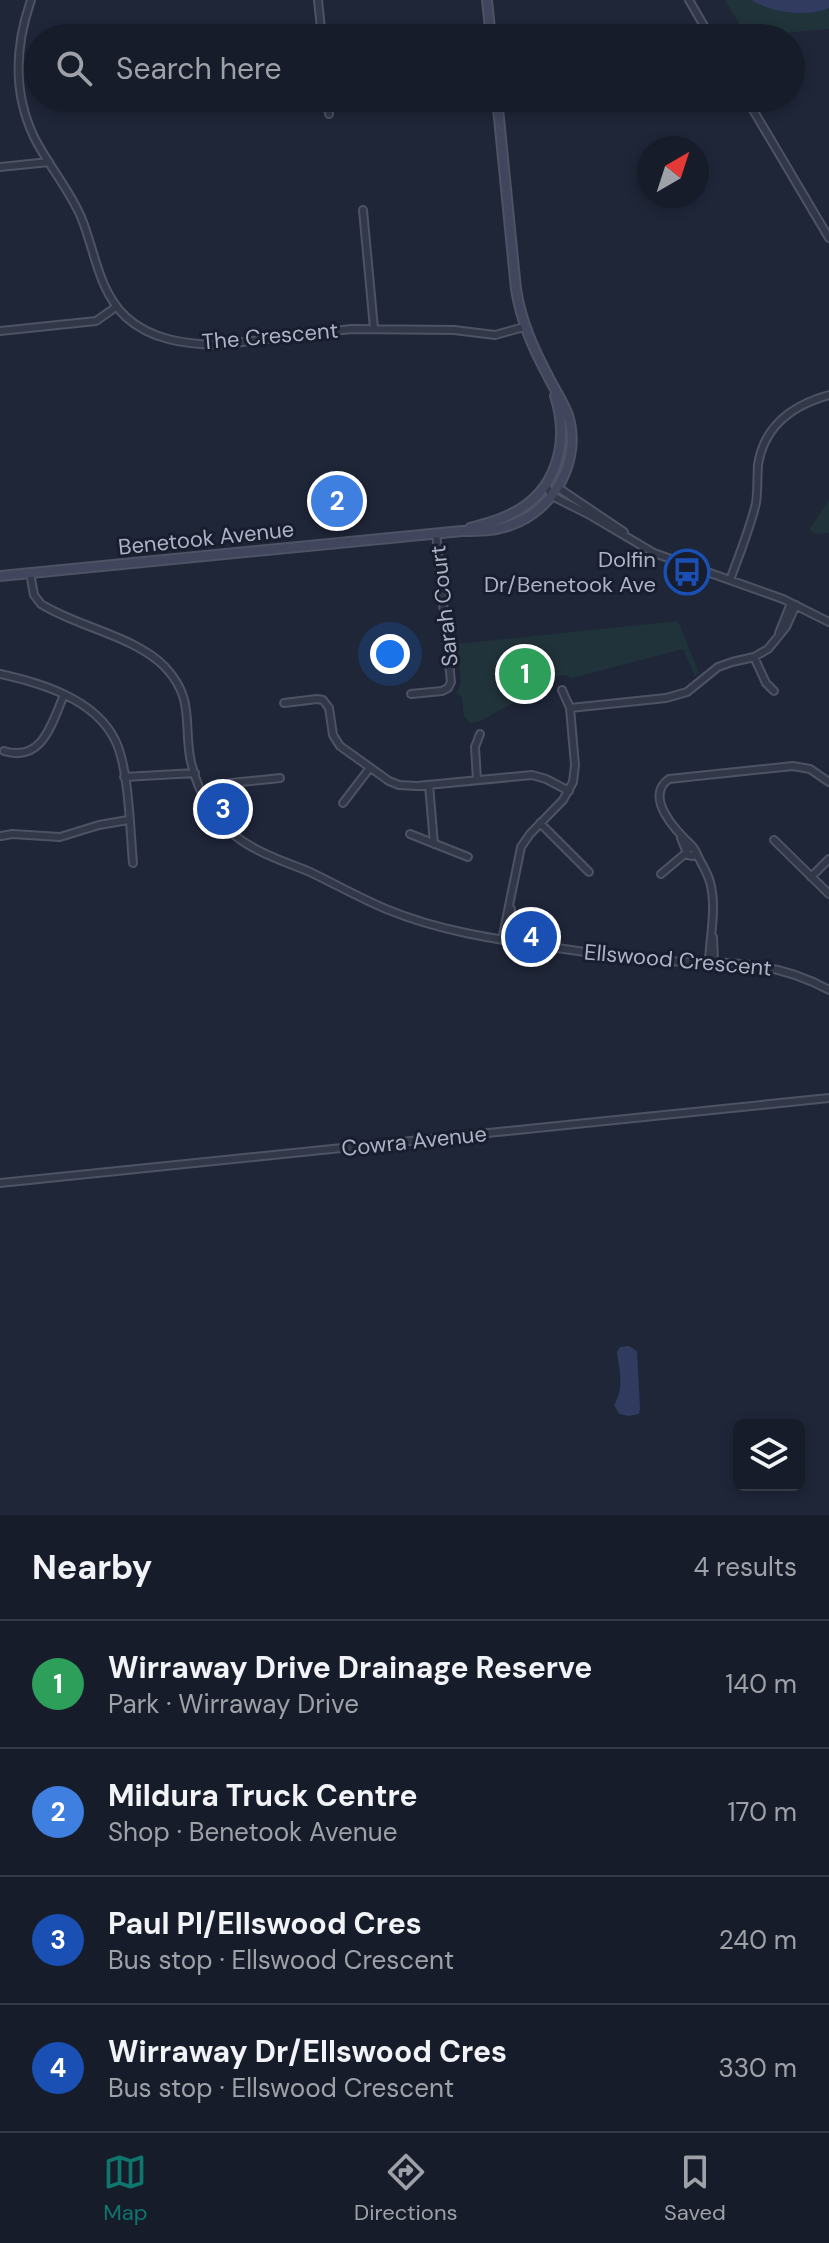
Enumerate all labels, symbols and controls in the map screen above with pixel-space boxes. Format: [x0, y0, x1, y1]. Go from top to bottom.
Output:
search box [24, 24, 805, 112]
icon: search [52, 46, 96, 90]
text: Search here [116, 49, 282, 88]
north arrow [637, 136, 709, 208]
street label: The Crescent [201, 316, 339, 356]
pin: 2 [311, 471, 363, 531]
street label: Benetook Avenue [117, 514, 295, 562]
street label: Sarah Court [423, 544, 465, 668]
place label: Dolfin Dr/Benetook Ave [484, 545, 656, 599]
bus stop icon: Dolfin Dr/Benetook Ave [663, 548, 711, 596]
your location [370, 634, 410, 674]
pin: 1 [499, 644, 551, 704]
pin: 3 [197, 779, 249, 839]
pin: 4 [505, 907, 557, 967]
street label: Ellswood Crescent [583, 937, 773, 983]
street label: Cowra Avenue [340, 1119, 488, 1163]
map controls [733, 1419, 805, 1491]
button: layers [733, 1419, 805, 1491]
text: Nearby [32, 1545, 152, 1590]
text: 4 results [693, 1550, 797, 1584]
text: Wirraway Drive Drainage Reserve [108, 1648, 592, 1687]
text: 1 [53, 1667, 63, 1701]
text: 140 m [725, 1667, 797, 1701]
text: Park · Wirraway Drive [108, 1687, 359, 1721]
text: Mildura Truck Centre [108, 1776, 417, 1815]
text: 2 [50, 1795, 66, 1829]
text: 170 m [728, 1795, 797, 1829]
text: Shop · Benetook Avenue [108, 1815, 397, 1849]
text: Paul Pl/Ellswood Cres [108, 1904, 422, 1943]
text: 3 [50, 1923, 66, 1957]
text: 240 m [719, 1923, 797, 1957]
text: Bus stop · Ellswood Crescent [108, 1943, 454, 1977]
text: Wirraway Dr/Ellswood Cres [108, 2032, 507, 2071]
text: 4 [50, 2051, 66, 2085]
text: 330 m [718, 2051, 797, 2085]
text: Bus stop · Ellswood Crescent [108, 2071, 454, 2105]
tab: Map [103, 2150, 148, 2227]
tab: Directions [354, 2150, 458, 2227]
tab: Saved [664, 2150, 726, 2227]

